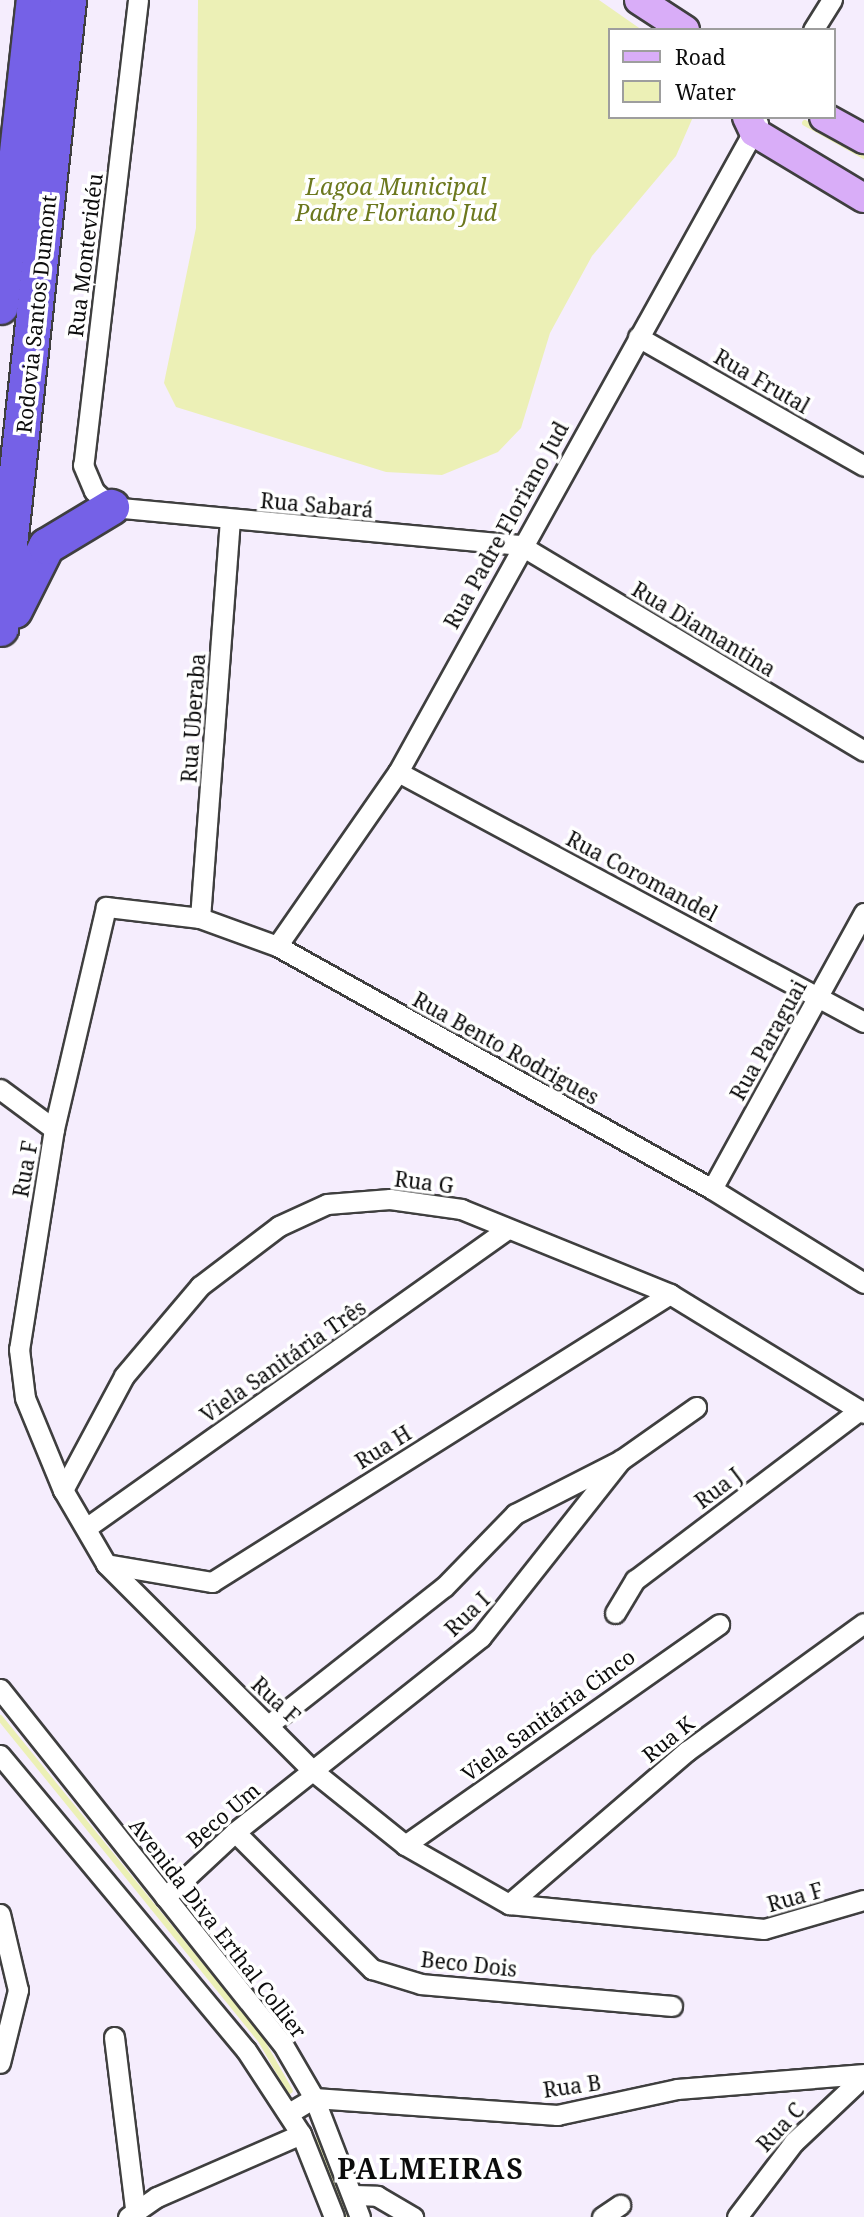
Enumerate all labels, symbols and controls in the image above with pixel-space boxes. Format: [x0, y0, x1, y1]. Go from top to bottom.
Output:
legend [608, 28, 836, 119]
text: Road [675, 43, 726, 71]
text: Water [675, 78, 736, 106]
street label: Rua Montevidéu [62, 172, 108, 338]
water label: Lagoa Municipal Padre Floriano Jud [295, 172, 497, 226]
street label: Rodovia Santos Dumont [11, 193, 61, 435]
street label: Rua Frutal [710, 344, 814, 418]
street label: Rua Padre Floriano Jud [439, 417, 573, 633]
street label: Rua Sabará [259, 487, 375, 523]
street label: Rua Diamantina [628, 576, 780, 682]
street label: Rua Uberaba [176, 652, 210, 784]
street label: Rua Coromandel [562, 826, 722, 926]
street label: Rua Paraguai [725, 976, 811, 1104]
street label: Rua Bento Rodrigues [409, 986, 603, 1110]
street label: Rua F [8, 1139, 42, 1199]
street label: Rua G [393, 1166, 455, 1198]
street label: Viela Sanitária Três [195, 1294, 371, 1428]
street label: Rua H [350, 1420, 416, 1474]
street label: Rua J [690, 1462, 746, 1514]
street label: Rua I [440, 1587, 494, 1641]
street label: Viela Sanitária Cinco [456, 1644, 640, 1786]
street label: Rua F [247, 1671, 305, 1729]
street label: Rua K [637, 1711, 699, 1767]
street label: Beco Um [181, 1777, 265, 1853]
street label: Avenida Diva Erthal Collier [124, 1813, 312, 2043]
street label: Rua F [764, 1877, 826, 1917]
street label: Beco Dois [420, 1946, 518, 1982]
street label: Rua B [541, 2069, 603, 2103]
street label: Rua C [751, 2097, 809, 2157]
district label: PALMEIRAS [338, 2151, 524, 2185]

